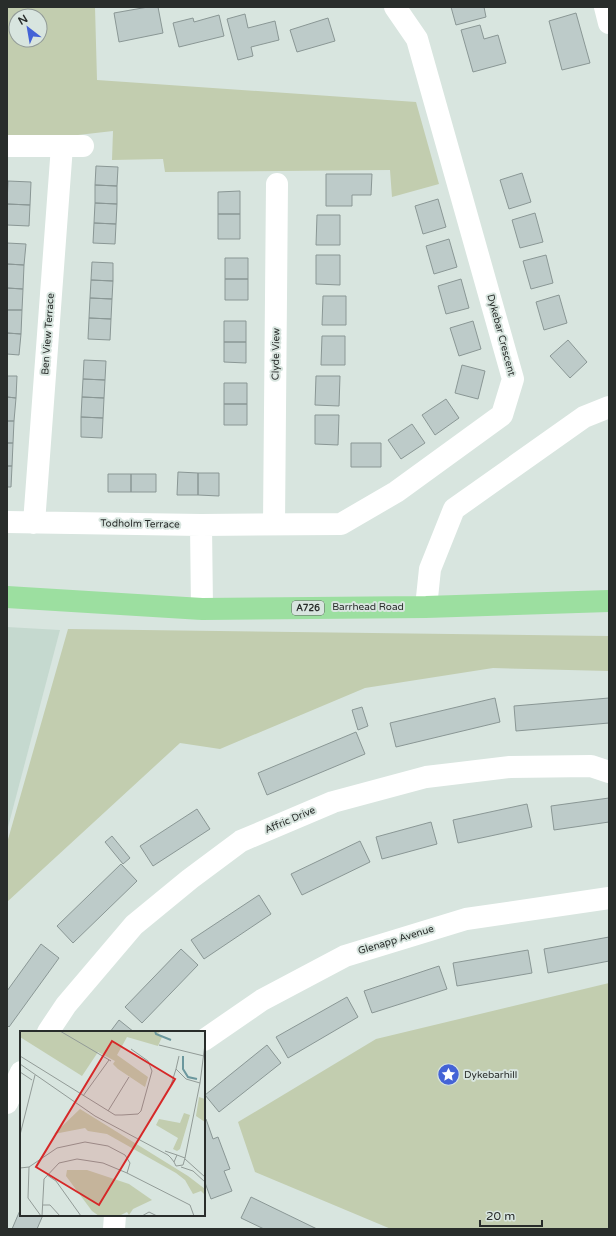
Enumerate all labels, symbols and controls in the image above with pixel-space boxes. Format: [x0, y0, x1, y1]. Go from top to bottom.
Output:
north arrow [8, 8, 48, 48]
text: N [16, 12, 30, 28]
street label: Ben View Terrace [39, 292, 57, 375]
street label: Dykebar Crescent [484, 293, 518, 377]
street label: Clyde View [270, 328, 282, 380]
street label: Todholm Terrace [100, 517, 180, 531]
road number: A726 [292, 601, 324, 615]
street label: Barrhead Road [332, 601, 404, 613]
street label: Affric Drive [263, 804, 317, 836]
street label: Glenapp Avenue [357, 923, 436, 957]
inset map [20, 1031, 205, 1216]
place icon: Dykebarhill [435, 1062, 461, 1088]
place label: Dykebarhill [464, 1069, 517, 1081]
scale bar [480, 1202, 542, 1228]
text: 20 m [486, 1209, 515, 1223]

